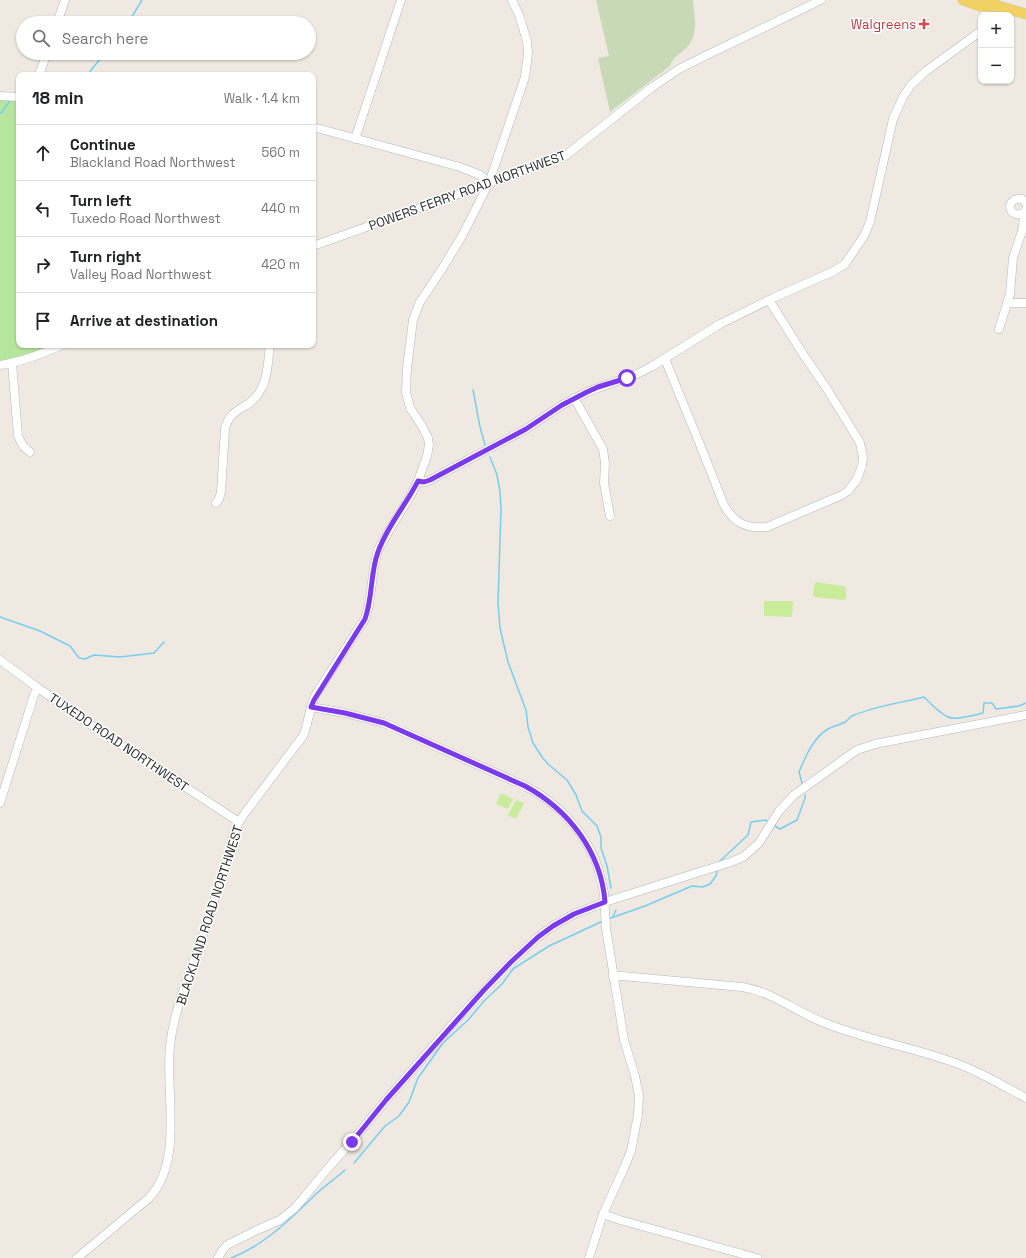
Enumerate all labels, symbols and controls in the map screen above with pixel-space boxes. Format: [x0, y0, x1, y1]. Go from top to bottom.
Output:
map controls [978, 12, 1014, 84]
button: + [978, 12, 1014, 48]
search box [16, 16, 316, 60]
place label: Walgreens [851, 16, 916, 33]
marker: Walgreens [919, 19, 929, 29]
icon: search [30, 27, 52, 49]
text: Search here [62, 29, 148, 48]
button: − [978, 48, 1014, 84]
text: 18 min [32, 87, 84, 109]
text: Walk · 1.4 km [224, 90, 300, 107]
text: Continue [70, 135, 136, 154]
icon: ahead [32, 142, 54, 164]
text: 560 m [261, 144, 300, 161]
street label: POWERS FERRY ROAD NORTHWEST [366, 147, 568, 234]
text: Blackland Road Northwest [70, 154, 236, 171]
text: Turn left [70, 191, 132, 210]
icon: left [32, 198, 54, 220]
text: 440 m [261, 200, 300, 217]
text: Tuxedo Road Northwest [70, 210, 221, 227]
text: Turn right [70, 247, 141, 266]
icon: right [32, 254, 54, 276]
text: 420 m [261, 256, 300, 273]
text: Valley Road Northwest [70, 266, 212, 283]
icon: arrive [32, 310, 54, 332]
text: Arrive at destination [70, 311, 218, 330]
route start [618, 369, 636, 387]
street label: TUXEDO ROAD NORTHWEST [46, 689, 192, 796]
street label: BLACKLAND ROAD NORTHWEST [172, 823, 247, 1007]
route end [343, 1133, 361, 1151]

